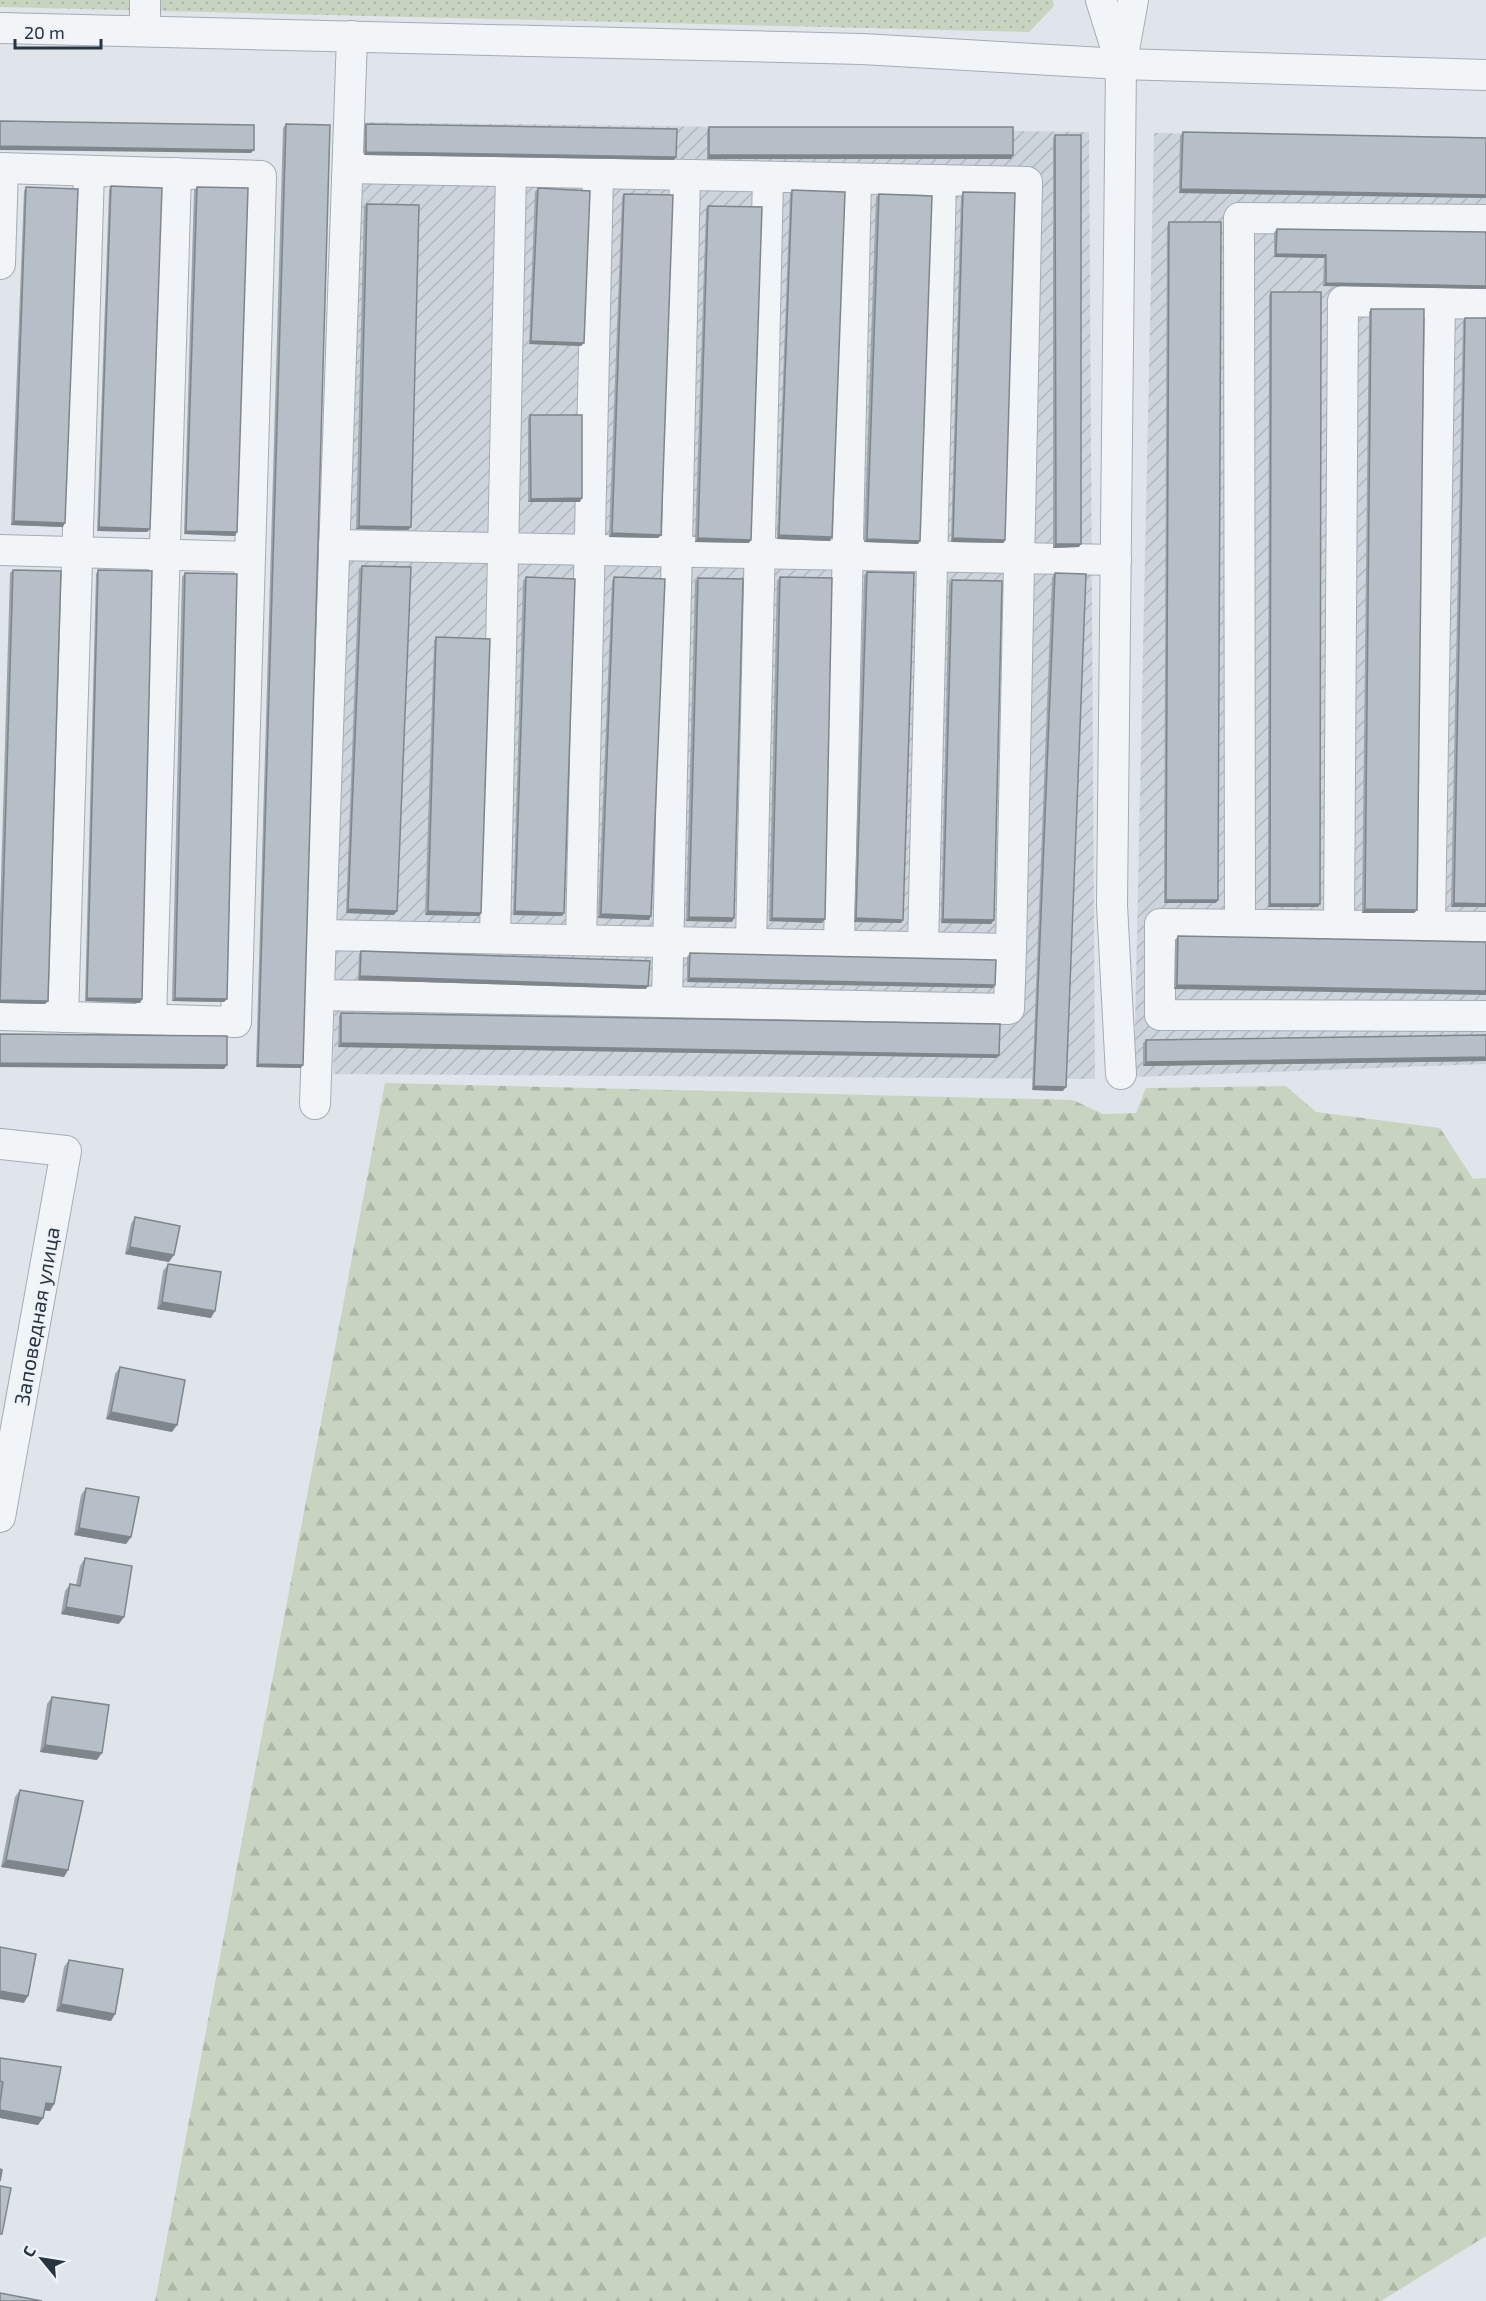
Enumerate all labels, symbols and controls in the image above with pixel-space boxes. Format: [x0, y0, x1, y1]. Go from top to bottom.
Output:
scale bar [15, 12, 100, 50]
text: 20 m [24, 21, 65, 43]
street label: Заповедная улица [8, 1225, 65, 1407]
north arrow [12, 2229, 72, 2289]
text: С [18, 2242, 39, 2260]

